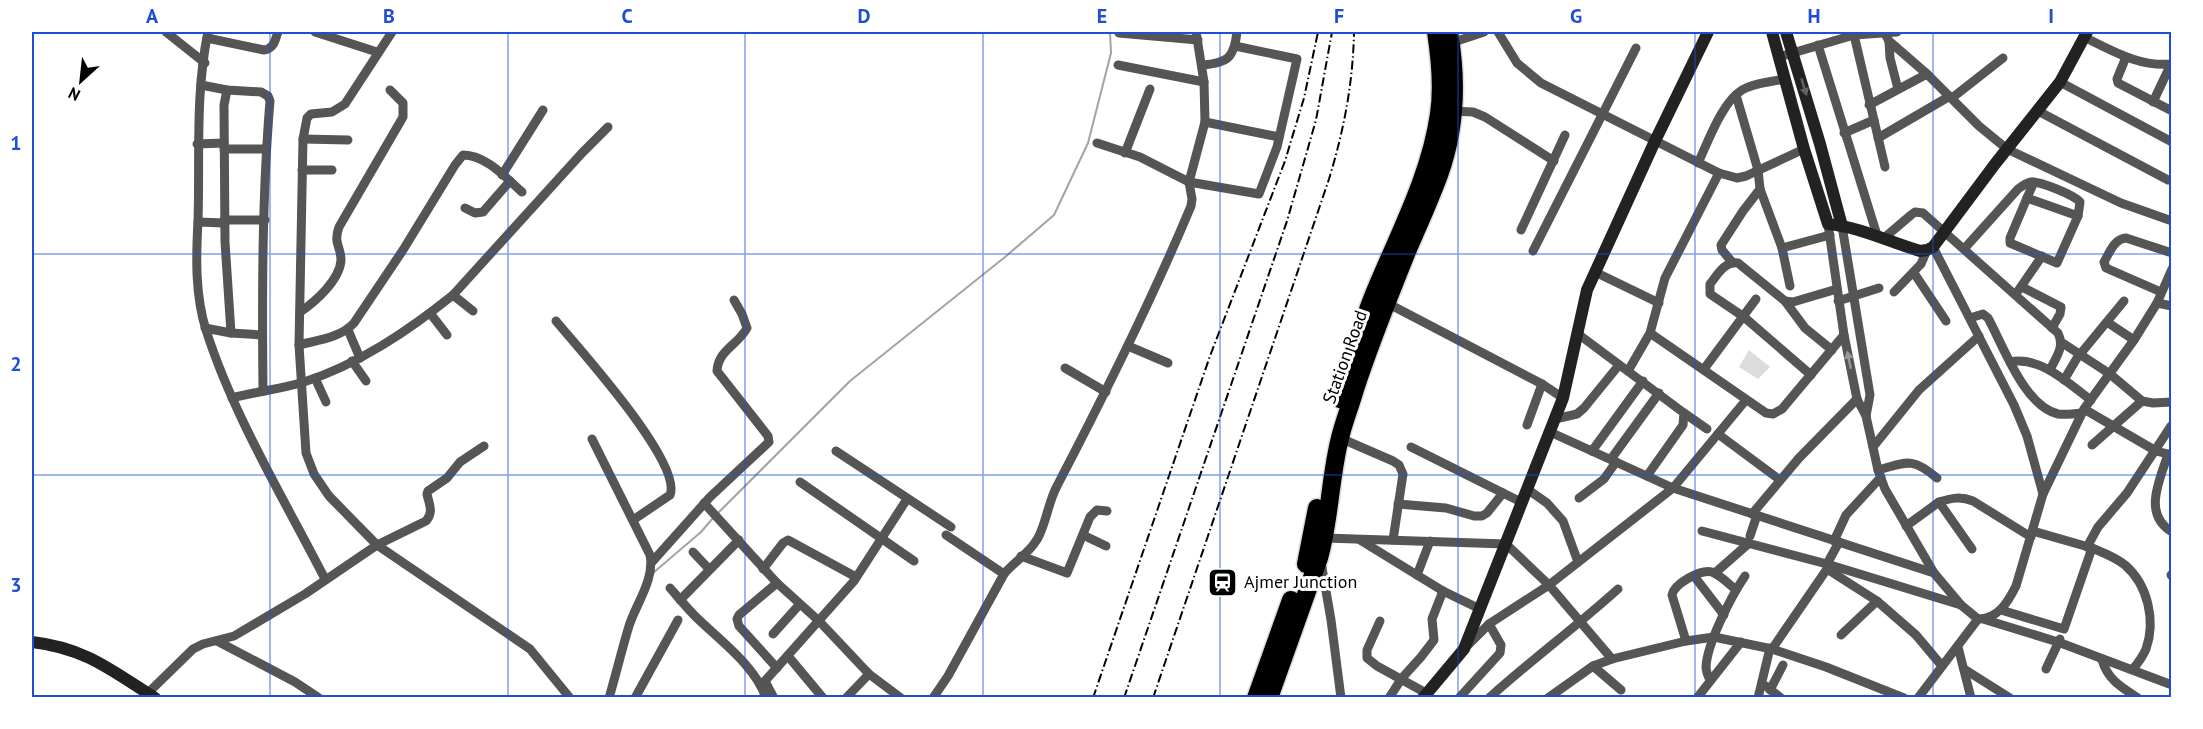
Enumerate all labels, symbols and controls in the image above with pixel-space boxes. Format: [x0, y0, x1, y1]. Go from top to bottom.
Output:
text: A [146, 3, 159, 29]
text: B [383, 3, 395, 29]
text: C [621, 3, 633, 29]
text: D [858, 3, 871, 29]
text: E [1097, 3, 1107, 29]
text: F [1334, 3, 1344, 29]
text: G [1570, 3, 1582, 29]
text: H [1807, 3, 1821, 29]
text: I [2048, 3, 2054, 29]
north arrow [51, 51, 111, 111]
one-way arrow [1800, 78, 1809, 96]
text: N [65, 83, 83, 106]
text: 1 [10, 130, 22, 156]
street label: Station Road [1317, 307, 1372, 407]
text: 2 [10, 351, 22, 377]
one-way arrow [1844, 351, 1853, 370]
station icon: Ajmer Junction [1207, 566, 1239, 598]
place label: Ajmer Junction [1244, 570, 1357, 593]
text: 3 [10, 572, 22, 598]

